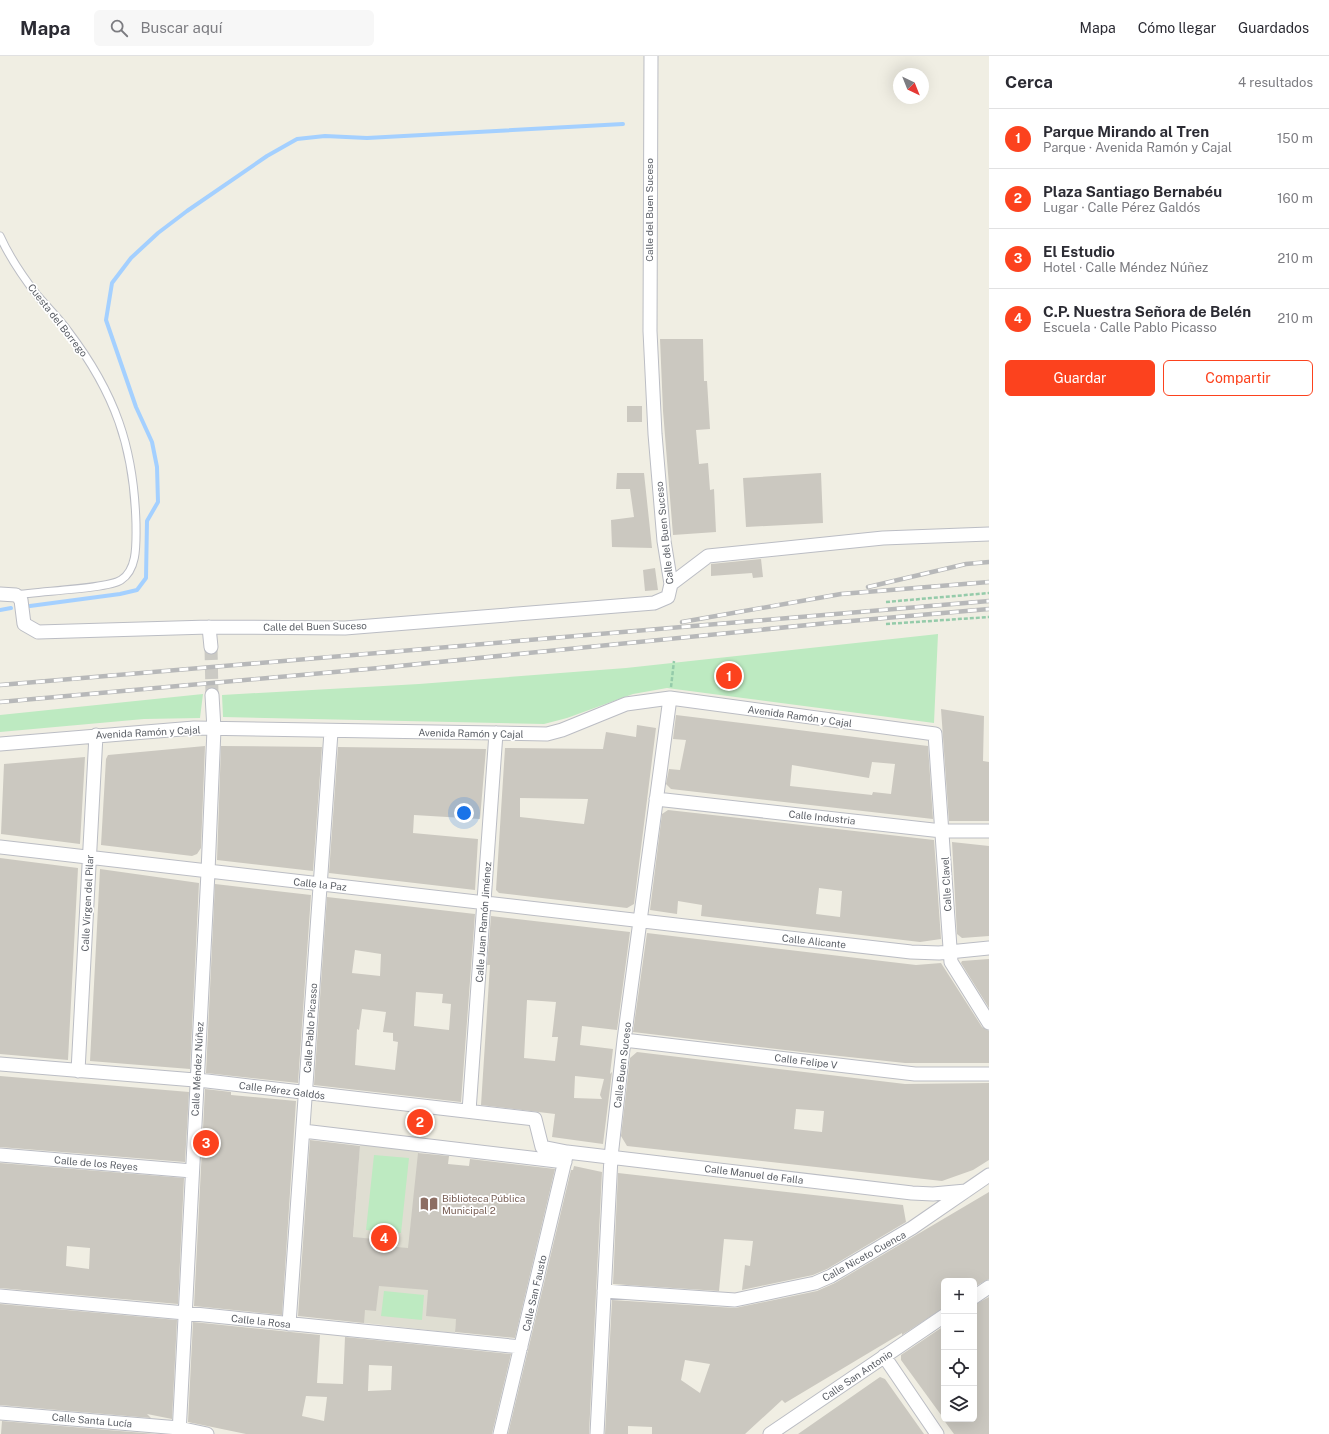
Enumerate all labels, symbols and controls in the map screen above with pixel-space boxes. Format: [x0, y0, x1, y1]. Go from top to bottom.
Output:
search box [94, 10, 374, 46]
text: Mapa [20, 17, 70, 39]
icon: search [108, 17, 130, 39]
text: Buscar aquí [140, 19, 222, 36]
text: Mapa [1080, 20, 1116, 36]
text: Cómo llegar [1138, 20, 1216, 36]
text: Guardados [1238, 20, 1309, 36]
north arrow [893, 68, 929, 104]
text: Cerca [1005, 72, 1053, 92]
text: 4 resultados [1238, 75, 1313, 90]
text: Parque Mirando al Tren [1043, 123, 1209, 140]
text: 1 [1015, 131, 1021, 146]
text: 150 m [1277, 131, 1313, 146]
text: Parque · Avenida Ramón y Cajal [1043, 140, 1232, 155]
street label: Calle del Buen Suceso [643, 158, 655, 262]
text: Plaza Santiago Bernabéu [1043, 183, 1222, 200]
text: 2 [1014, 191, 1022, 206]
text: 160 m [1277, 191, 1313, 206]
text: Lugar · Calle Pérez Galdós [1043, 200, 1200, 215]
text: El Estudio [1043, 243, 1115, 260]
text: 3 [1014, 251, 1022, 266]
text: 210 m [1278, 251, 1313, 266]
text: Hotel · Calle Méndez Núñez [1043, 260, 1208, 275]
street label: Cuesta del Borrego [26, 281, 90, 359]
text: C.P. Nuestra Señora de Belén [1043, 303, 1251, 320]
text: 4 [1014, 311, 1022, 326]
text: 210 m [1278, 311, 1313, 326]
text: Escuela · Calle Pablo Picasso [1043, 320, 1217, 335]
button: Guardar [1005, 360, 1155, 396]
button: Compartir [1163, 360, 1313, 396]
street label: Calle del Buen Suceso [653, 481, 675, 585]
street label: Calle del Buen Suceso [263, 619, 367, 633]
pin: 1 [716, 661, 742, 691]
street label: Avenida Ramón y Cajal [747, 703, 853, 729]
street label: Avenida Ramón y Cajal [95, 723, 201, 741]
street label: Avenida Ramón y Cajal [418, 726, 524, 740]
your location [454, 803, 474, 823]
street label: Calle Industria [788, 808, 856, 826]
street label: Calle Virgen del Pilar [78, 854, 96, 952]
street label: Calle Clavel [939, 856, 953, 912]
street label: Calle Juan Ramón Jiménez [473, 861, 493, 983]
street label: Calle la Paz [293, 875, 347, 893]
street label: Calle Alicante [781, 932, 847, 950]
street label: Calle Pablo Picasso [301, 982, 319, 1073]
street label: Calle Méndez Núñez [189, 1021, 205, 1117]
street label: Calle Buen Suceso [611, 1021, 633, 1109]
street label: Calle Felipe V [774, 1051, 839, 1071]
street label: Calle Pérez Galdós [238, 1079, 326, 1101]
pin: 2 [407, 1107, 433, 1137]
pin: 3 [193, 1128, 219, 1158]
street label: Calle de los Reyes [54, 1153, 138, 1173]
street label: Calle Manuel de Falla [704, 1162, 804, 1186]
place label: Biblioteca Pública Municipal 2 [442, 1192, 525, 1216]
library icon: Biblioteca Pública Municipal 2 [419, 1194, 439, 1214]
pin: 4 [371, 1223, 397, 1253]
street label: Calle Niceto Cuenca [820, 1228, 908, 1284]
street label: Calle San Fausto [519, 1253, 549, 1332]
map controls [941, 1278, 977, 1422]
button: + [941, 1278, 977, 1314]
street label: Calle la Rosa [231, 1312, 291, 1330]
button: − [941, 1314, 977, 1350]
street label: Calle San Antonio [819, 1347, 895, 1403]
button: locate [941, 1350, 977, 1386]
button: layers [941, 1386, 977, 1422]
street label: Calle Santa Lucía [51, 1411, 133, 1429]

